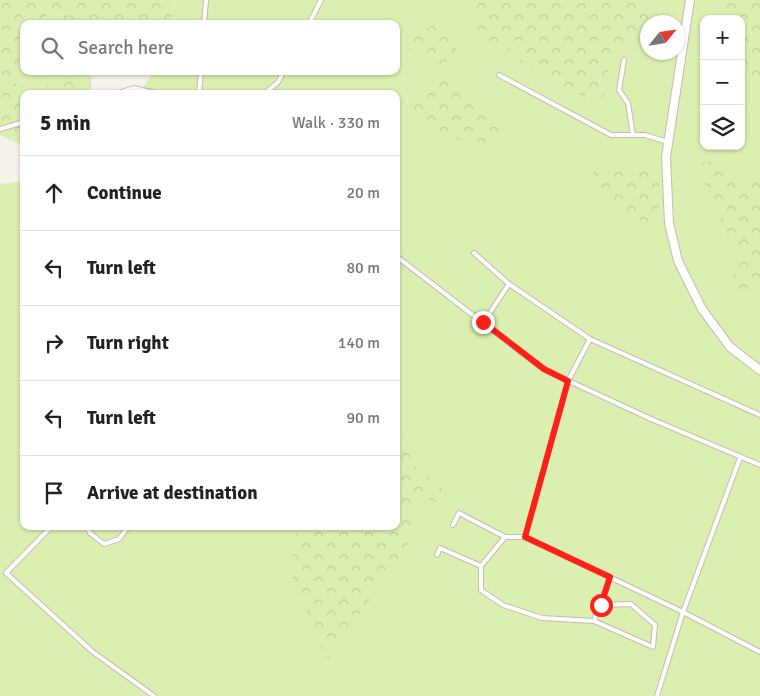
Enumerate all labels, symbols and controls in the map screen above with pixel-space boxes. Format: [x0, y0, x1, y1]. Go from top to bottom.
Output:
north arrow [640, 15, 685, 60]
map controls [700, 15, 745, 150]
button: + [700, 15, 745, 60]
search box [20, 20, 400, 75]
icon: search [38, 34, 66, 62]
text: Search here [78, 36, 174, 60]
button: − [700, 60, 745, 105]
button: layers [700, 105, 745, 150]
text: 5 min [40, 110, 91, 136]
text: Walk · 330 m [292, 113, 380, 133]
icon: ahead [40, 179, 68, 207]
text: Continue [87, 181, 162, 205]
text: 20 m [346, 183, 380, 203]
icon: left [40, 254, 68, 282]
text: Turn left [87, 256, 156, 280]
text: 80 m [346, 258, 380, 278]
route end [472, 311, 495, 334]
icon: right [40, 329, 68, 357]
text: Turn right [87, 331, 169, 355]
text: 140 m [338, 333, 380, 353]
icon: left [40, 404, 68, 432]
text: Turn left [87, 406, 156, 430]
text: 90 m [346, 408, 380, 428]
icon: arrive [40, 479, 68, 507]
text: Arrive at destination [87, 481, 258, 505]
route start [590, 594, 613, 617]

